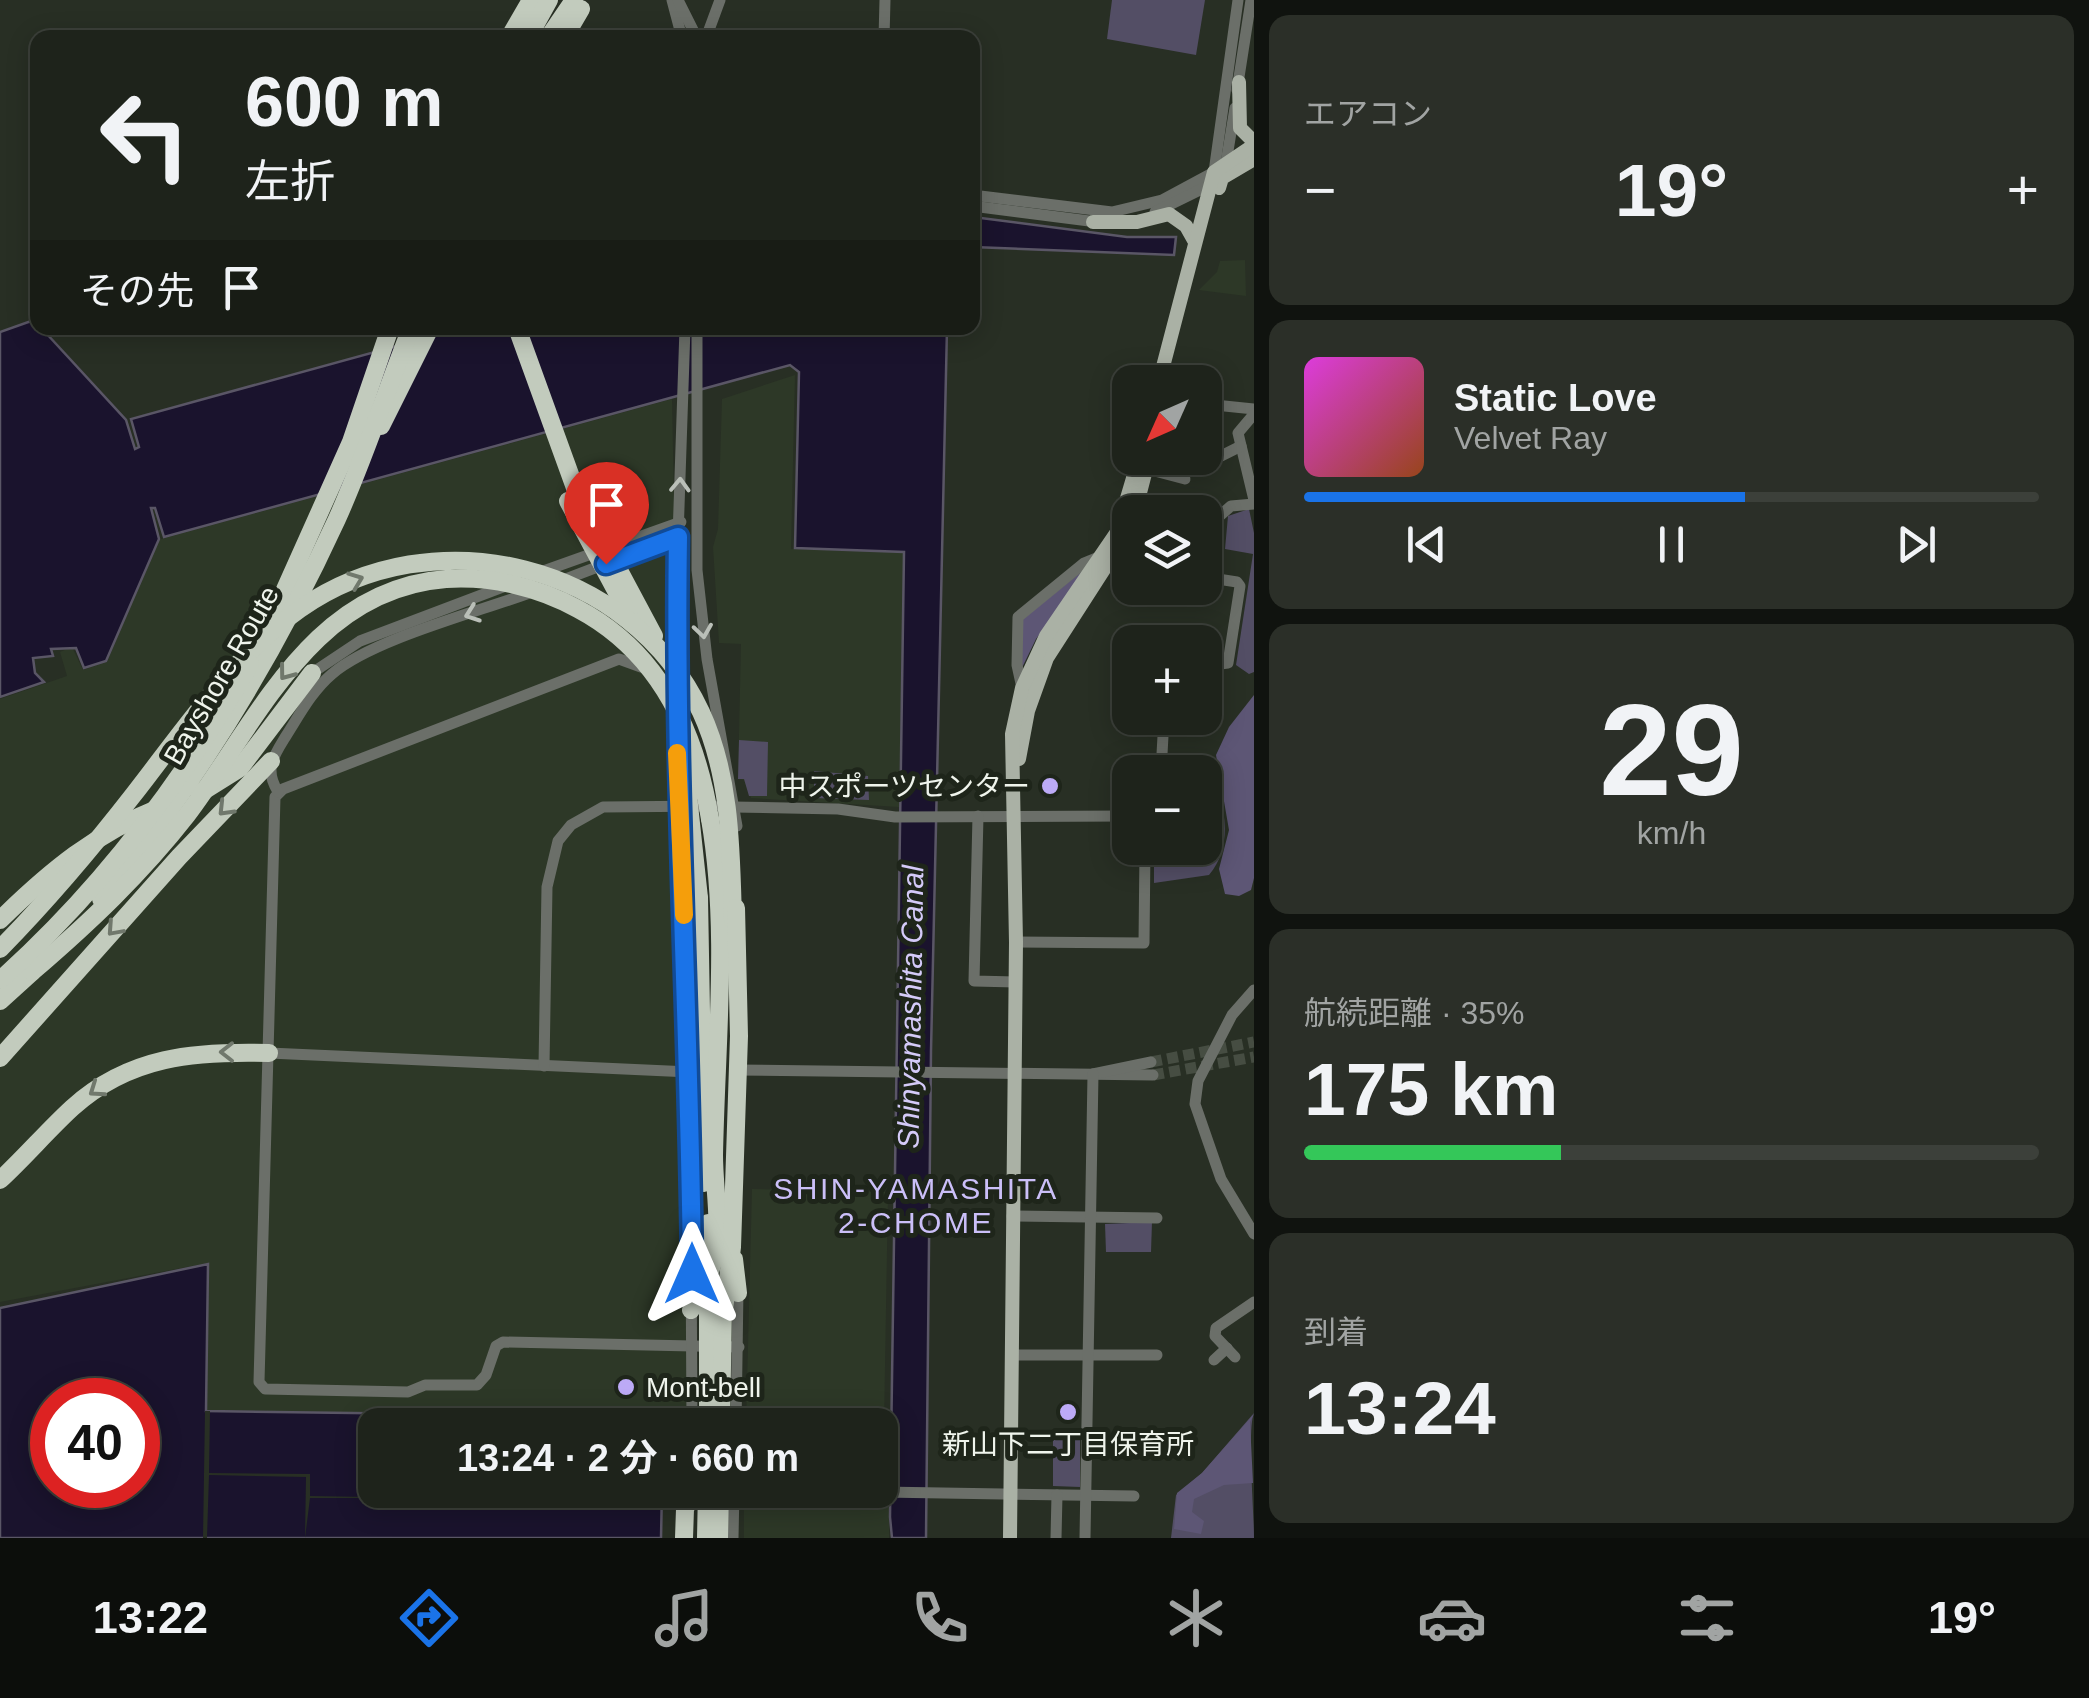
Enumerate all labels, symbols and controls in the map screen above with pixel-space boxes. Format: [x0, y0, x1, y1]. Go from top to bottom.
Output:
text: 600 m [245, 63, 443, 141]
icon: left [80, 70, 210, 200]
text: エアコン [1304, 96, 1432, 132]
text: 19° [1615, 148, 1728, 232]
text: 左折 [245, 156, 335, 207]
text: − [1304, 159, 1336, 221]
text: + [2007, 159, 2039, 221]
icon: arrive [214, 260, 269, 315]
text: その先 [80, 270, 194, 312]
north arrow [1112, 365, 1222, 475]
map controls [1112, 365, 1222, 865]
text: Static Love [1454, 377, 1657, 419]
text: Velvet Ray [1454, 420, 1607, 456]
pin [564, 462, 649, 565]
icon: arrive [579, 477, 634, 532]
one-way arrow [669, 477, 690, 493]
button: layers [1112, 495, 1222, 605]
icon: previous [1399, 517, 1454, 572]
icon: pause [1644, 517, 1699, 572]
icon: next [1889, 517, 1944, 572]
one-way arrow [346, 572, 364, 592]
street label: Bayshore Route [158, 581, 285, 770]
one-way arrow [465, 602, 482, 623]
one-way arrow [692, 622, 713, 639]
button: + [1112, 625, 1222, 735]
one-way arrow [281, 662, 298, 680]
text: 29 [1599, 677, 1744, 823]
button: − [1112, 755, 1222, 865]
place label: 中スポーツセンター [779, 771, 1030, 802]
marker: 中スポーツセンター [1039, 775, 1061, 797]
one-way arrow [218, 797, 236, 815]
text: km/h [1637, 815, 1706, 851]
water label: Shinyamashita Canal [892, 864, 929, 1149]
one-way arrow [107, 918, 125, 936]
text: 航続距離 · 35% [1304, 995, 1525, 1031]
one-way arrow [219, 1041, 234, 1063]
text: 175 km [1304, 1047, 1558, 1131]
one-way arrow [88, 1078, 107, 1096]
district label: SHIN-YAMASHITA 2-CHOME [773, 1172, 1059, 1239]
position arrow [640, 1222, 744, 1326]
text: 到着 [1304, 1314, 1368, 1350]
text: 13:24 [1304, 1366, 1496, 1450]
place label: Mont-bell [646, 1372, 761, 1403]
marker: Mont-bell [615, 1376, 637, 1398]
speed limit sign: 40 [30, 1378, 160, 1508]
marker: 新山下二丁目保育所 [1057, 1401, 1079, 1423]
place label: 新山下二丁目保育所 [942, 1429, 1194, 1460]
text: 13:24 · 2 分 · 660 m [457, 1437, 799, 1479]
icon: directions [394, 1583, 464, 1653]
icon: music [649, 1583, 719, 1653]
icon: phone [905, 1583, 975, 1653]
icon: climate [1161, 1583, 1231, 1653]
icon: car [1417, 1583, 1487, 1653]
icon: filters [1672, 1583, 1742, 1653]
text: 13:22 [93, 1592, 208, 1643]
text: 19° [1928, 1592, 1996, 1643]

